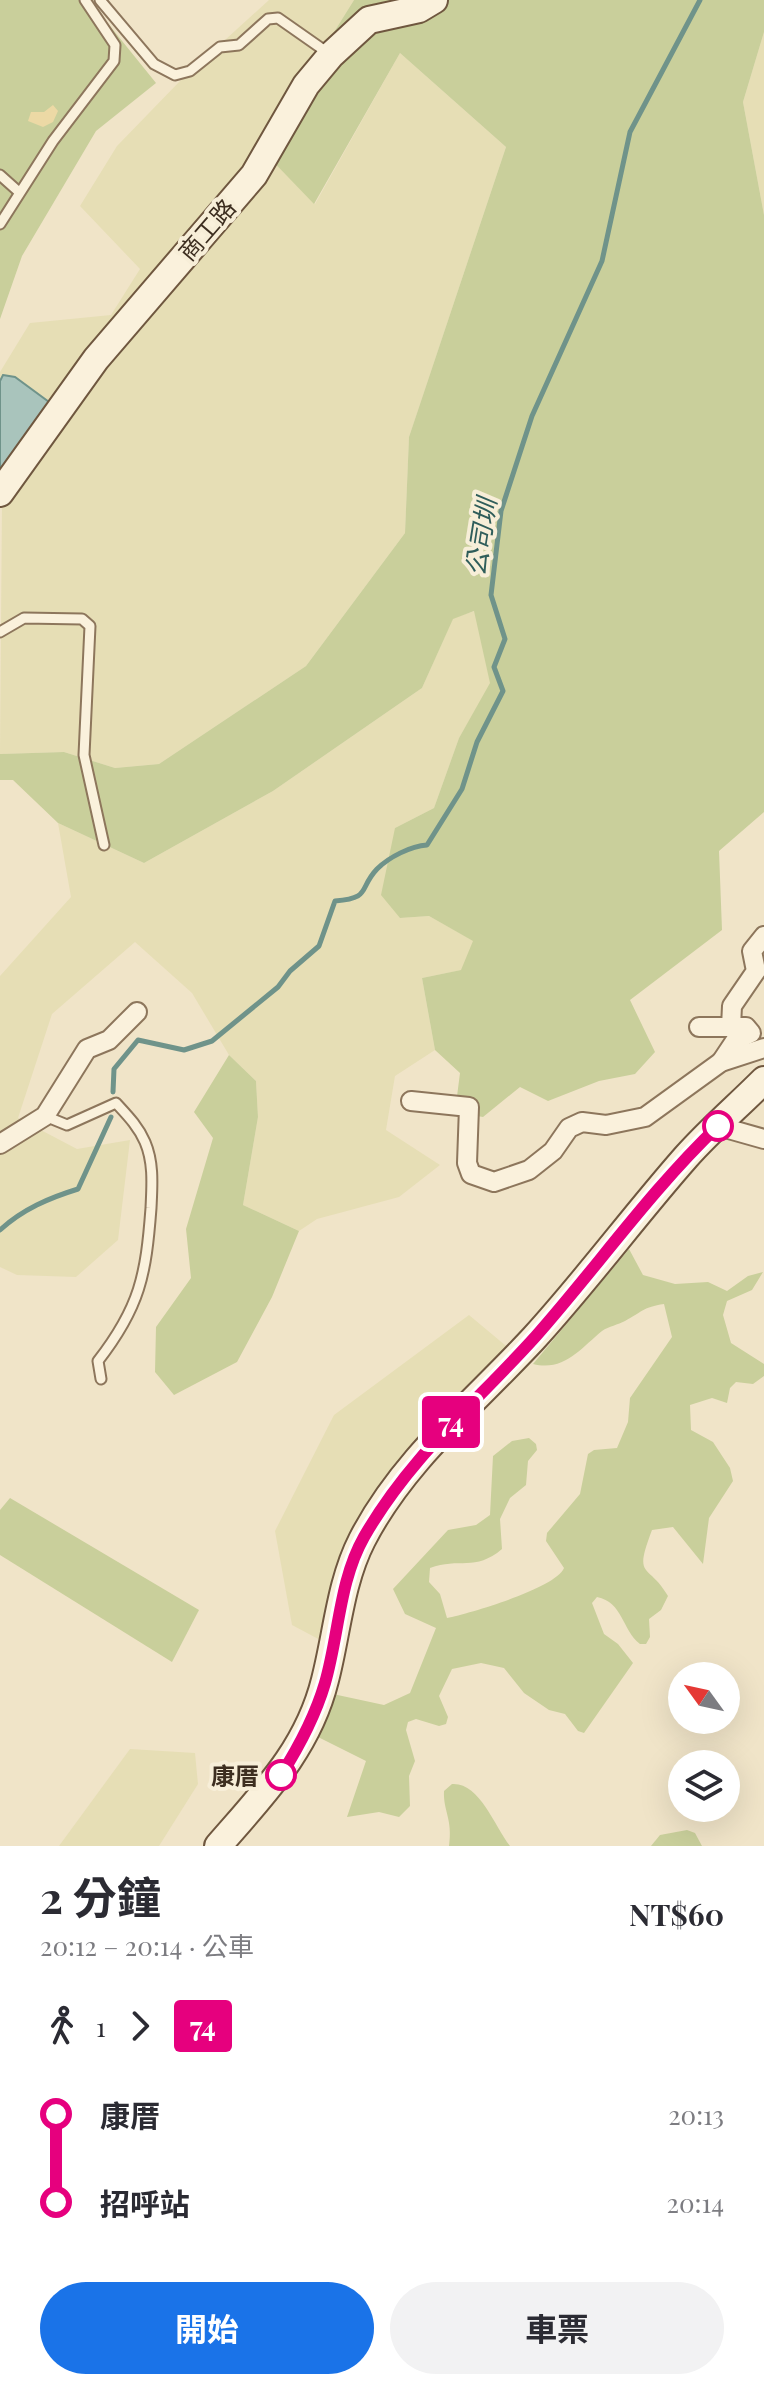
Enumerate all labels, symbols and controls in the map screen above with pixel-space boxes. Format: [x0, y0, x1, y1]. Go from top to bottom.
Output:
street label: 商工路 [170, 191, 242, 267]
water label: 公司圳 [457, 492, 504, 578]
unlabelled marker [703, 1111, 733, 1141]
line badge: 74 [415, 1396, 487, 1448]
text: 74 [438, 1403, 464, 1440]
north arrow [668, 1662, 740, 1734]
map controls [668, 1662, 740, 1822]
button: layers [668, 1750, 740, 1822]
place label: 康厝 [211, 1759, 259, 1791]
marker: 康厝 [266, 1760, 296, 1790]
text: 2 分鐘 [40, 1866, 161, 1925]
text: NT$60 [629, 1894, 724, 1934]
text: 20:12 – 20:14 · 公車 [40, 1928, 254, 1963]
icon: walk [40, 2004, 84, 2048]
icon: forward [118, 2004, 162, 2048]
text: 74 [190, 2007, 216, 2044]
text: 1 [96, 2009, 106, 2044]
text: 康厝 [100, 2095, 160, 2135]
text: 20:13 [668, 2097, 724, 2132]
text: 招呼站 [100, 2183, 190, 2223]
text: 20:14 [667, 2185, 724, 2220]
button: 開始 [40, 2282, 374, 2374]
button: 車票 [390, 2282, 724, 2374]

